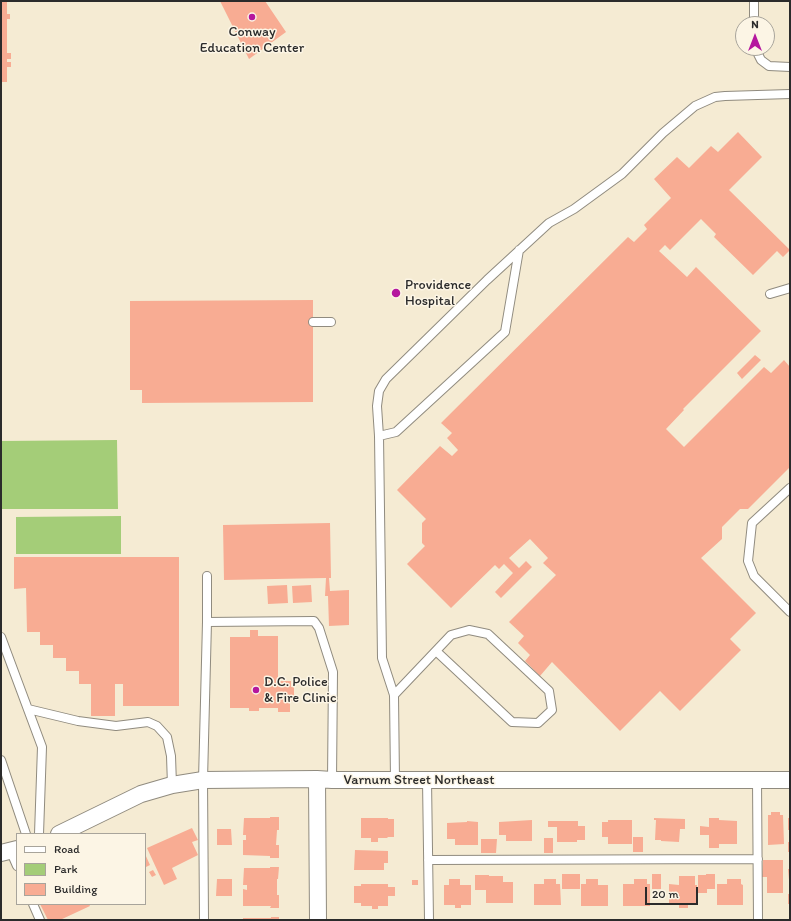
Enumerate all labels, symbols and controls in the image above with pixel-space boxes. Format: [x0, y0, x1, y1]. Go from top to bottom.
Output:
marker: Conway Education Center [247, 12, 257, 22]
north arrow [735, 16, 775, 56]
text: N [751, 18, 759, 31]
place label: Conway Education Center [200, 24, 304, 56]
place label: Providence Hospital [405, 277, 471, 310]
marker: Providence Hospital [390, 287, 402, 299]
place label: D.C. Police & Fire Clinic [264, 674, 336, 706]
marker: D.C. Police & Fire Clinic [251, 685, 261, 695]
street label: Varnum Street Northeast [344, 772, 494, 788]
legend [16, 833, 146, 905]
text: Road [54, 842, 80, 856]
text: Park [54, 862, 78, 876]
scale bar [647, 879, 700, 905]
text: Building [54, 882, 97, 896]
text: 20 m [652, 887, 679, 901]

